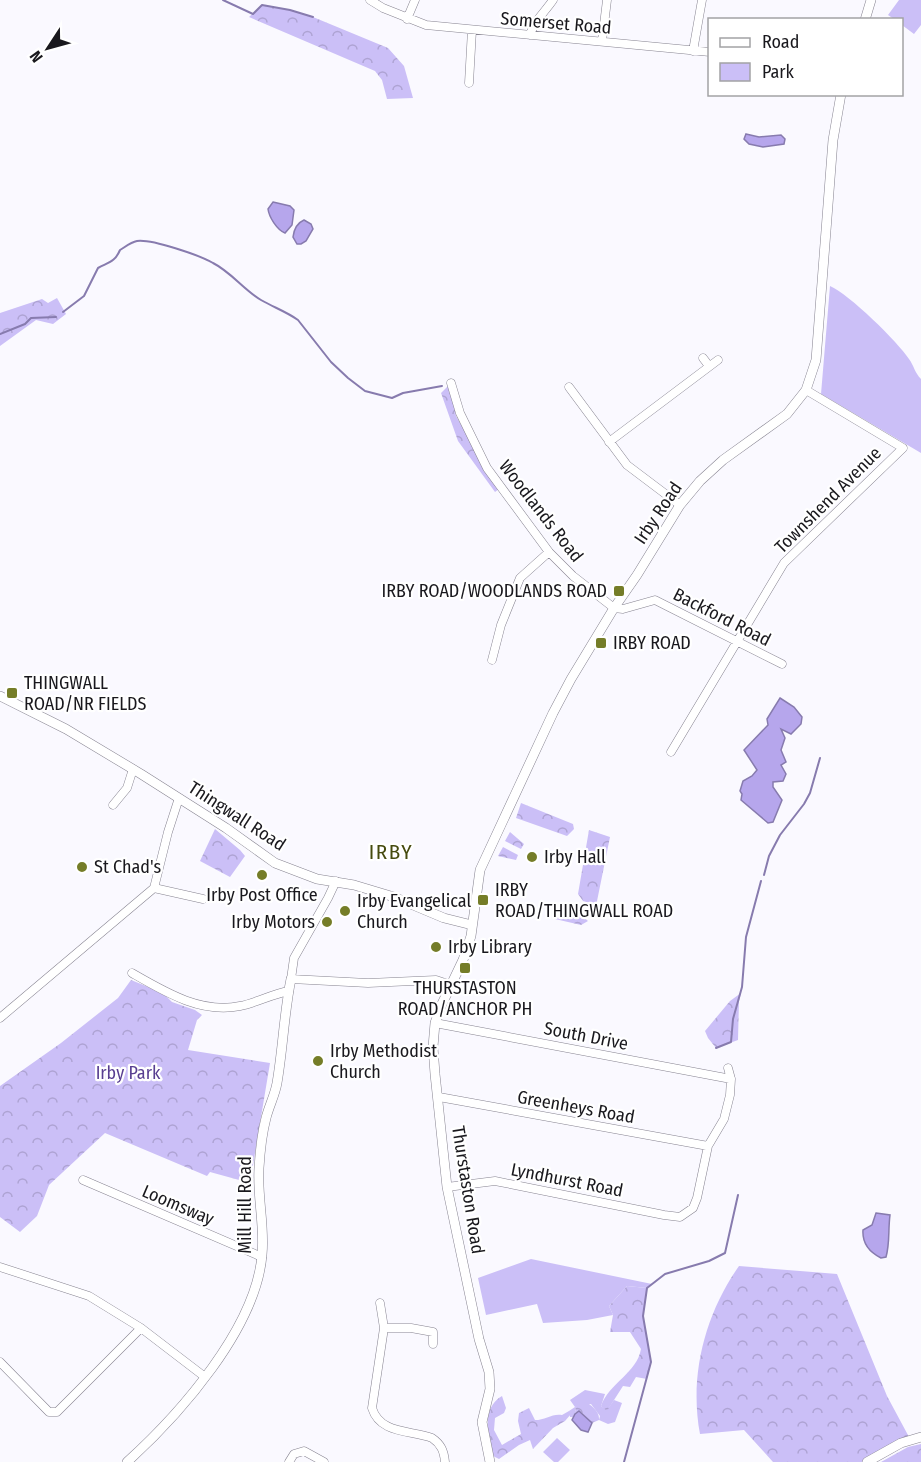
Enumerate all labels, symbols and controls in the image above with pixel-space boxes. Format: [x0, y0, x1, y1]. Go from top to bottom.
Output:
street label: Somerset Road [500, 7, 612, 39]
north arrow [18, 18, 78, 78]
legend [708, 18, 903, 96]
text: Road [762, 31, 799, 53]
text: N [26, 47, 47, 66]
text: Park [762, 61, 795, 83]
street label: Townshend Avenue [770, 442, 886, 558]
street label: Woodlands Road [494, 455, 588, 567]
street label: Irby Road [629, 478, 687, 548]
place label: IRBY ROAD/WOODLANDS ROAD [382, 580, 607, 602]
street label: Backford Road [670, 583, 774, 651]
marker: IRBY ROAD/WOODLANDS ROAD [612, 584, 626, 598]
place label: IRBY ROAD [613, 632, 691, 654]
marker: IRBY ROAD [594, 636, 608, 650]
place label: THINGWALL ROAD/NR FIELDS [24, 672, 147, 715]
marker: THINGWALL ROAD/NR FIELDS [5, 686, 19, 700]
street label: Thingwall Road [184, 776, 290, 856]
district label: IRBY [369, 839, 413, 865]
place label: Irby Hall [544, 846, 606, 868]
marker: Irby Hall [525, 850, 539, 864]
place label: St Chad's [94, 856, 161, 878]
marker: St Chad's [75, 860, 89, 874]
marker: Irby Post Office [255, 868, 269, 882]
place label: IRBY ROAD/THINGWALL ROAD [495, 879, 673, 922]
place label: Irby Post Office [206, 884, 318, 906]
place label: Irby Evangelical Church [357, 890, 471, 933]
marker: IRBY ROAD/THINGWALL ROAD [476, 893, 490, 907]
marker: Irby Evangelical Church [338, 904, 352, 918]
place label: Irby Motors [231, 911, 315, 933]
marker: Irby Motors [320, 915, 334, 929]
place label: Irby Library [448, 936, 532, 958]
marker: Irby Library [429, 940, 443, 954]
marker: THURSTASTON ROAD/ANCHOR PH [458, 961, 472, 975]
place label: THURSTASTON ROAD/ANCHOR PH [398, 977, 532, 1020]
street label: South Drive [542, 1017, 630, 1055]
place label: Irby Methodist Church [330, 1040, 437, 1083]
marker: Irby Methodist Church [311, 1054, 325, 1068]
park label: Irby Park [96, 1062, 161, 1084]
street label: Greenheys Road [516, 1086, 636, 1128]
street label: Thurstaston Road [447, 1124, 489, 1256]
street label: Mill Hill Road [234, 1156, 256, 1254]
street label: Lyndhurst Road [509, 1158, 625, 1202]
street label: Loomsway [139, 1180, 217, 1230]

